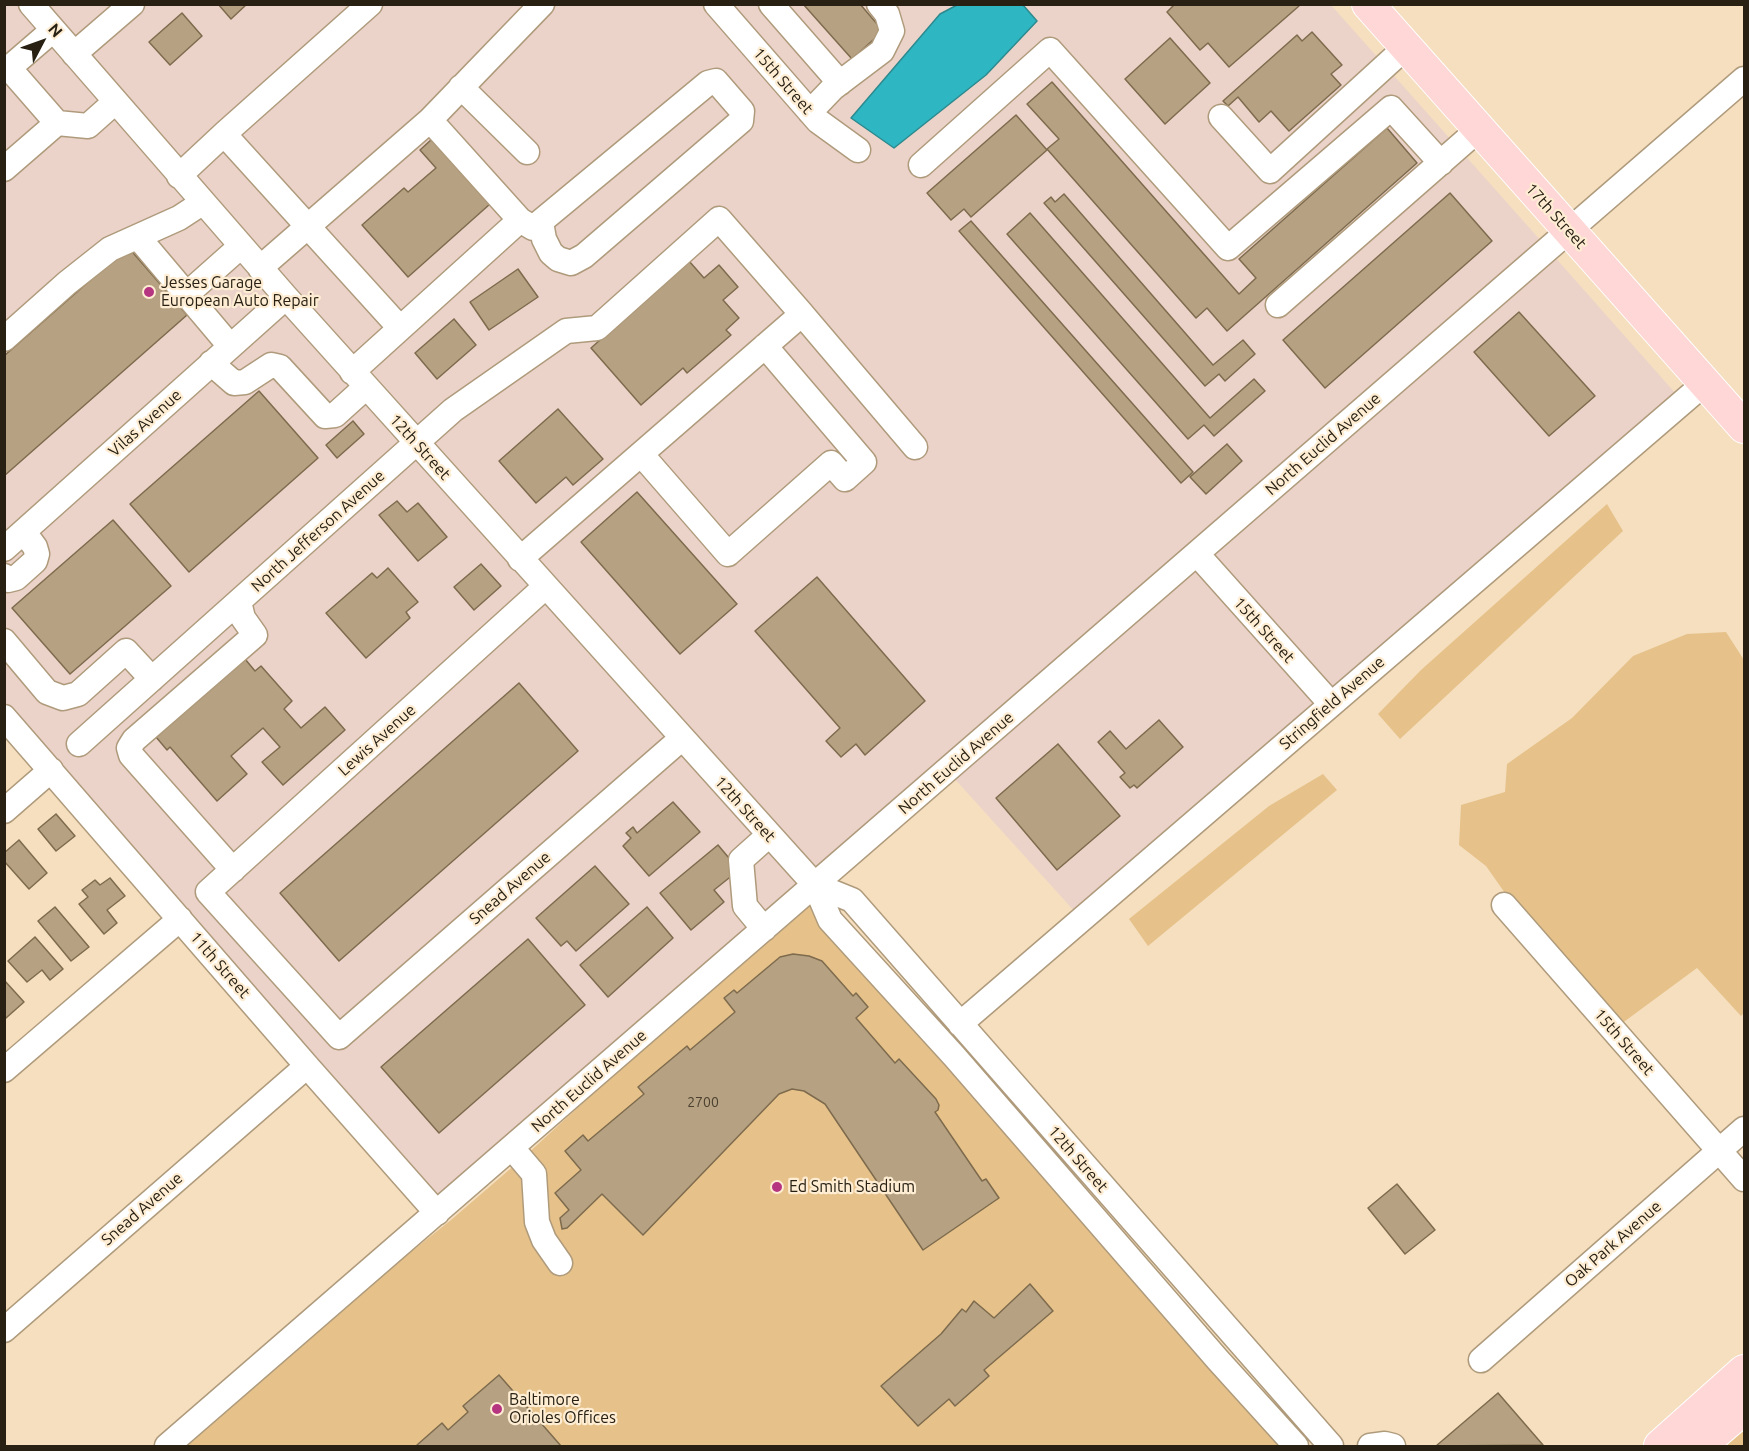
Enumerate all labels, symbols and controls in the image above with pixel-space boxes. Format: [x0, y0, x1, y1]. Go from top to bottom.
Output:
north arrow [12, 12, 72, 72]
text: N [45, 20, 66, 41]
street label: 15th Street [749, 44, 817, 118]
street label: 17th Street [1521, 179, 1591, 253]
place label: Jesses Garage European Auto Repair [161, 273, 319, 311]
marker: Jesses Garage European Auto Repair [142, 285, 156, 299]
street label: Vilas Avenue [105, 385, 185, 461]
street label: North Euclid Avenue [1261, 389, 1385, 499]
street label: 12th Street [385, 410, 455, 484]
street label: North Jefferson Avenue [247, 466, 389, 596]
street label: 15th Street [1229, 593, 1299, 667]
street label: Stringfield Avenue [1276, 652, 1388, 754]
street label: Lewis Avenue [334, 700, 420, 780]
street label: North Euclid Avenue [894, 708, 1018, 818]
street label: 12th Street [710, 772, 780, 846]
street label: Snead Avenue [465, 847, 555, 929]
street label: 11th Street [186, 928, 254, 1002]
street label: 15th Street [1590, 1005, 1658, 1079]
street label: North Euclid Avenue [527, 1026, 651, 1136]
house number: 2700 [687, 1094, 719, 1110]
street label: 12th Street [1044, 1122, 1112, 1196]
street label: Snead Avenue [97, 1168, 187, 1250]
place label: Ed Smith Stadium [789, 1177, 915, 1197]
marker: Ed Smith Stadium [770, 1180, 784, 1194]
street label: Oak Park Avenue [1561, 1197, 1665, 1291]
place label: Baltimore Orioles Offices [509, 1390, 616, 1428]
marker: Baltimore Orioles Offices [490, 1402, 504, 1416]

